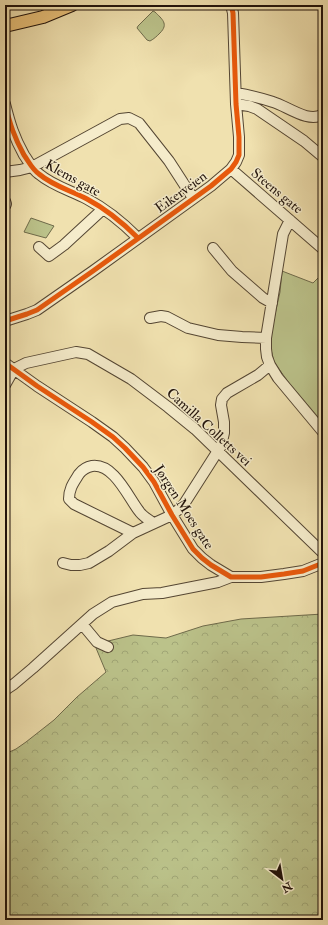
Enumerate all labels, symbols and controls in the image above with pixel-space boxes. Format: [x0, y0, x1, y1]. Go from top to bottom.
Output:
street label: Klems gate [42, 156, 104, 200]
street label: Steens gate [248, 165, 306, 218]
street label: Eikerveien [152, 167, 210, 217]
street label: Camilla Colletts vei [163, 384, 255, 470]
street label: Jørgen Moes gate [150, 461, 218, 552]
north arrow [262, 859, 302, 899]
text: N [278, 879, 295, 896]

